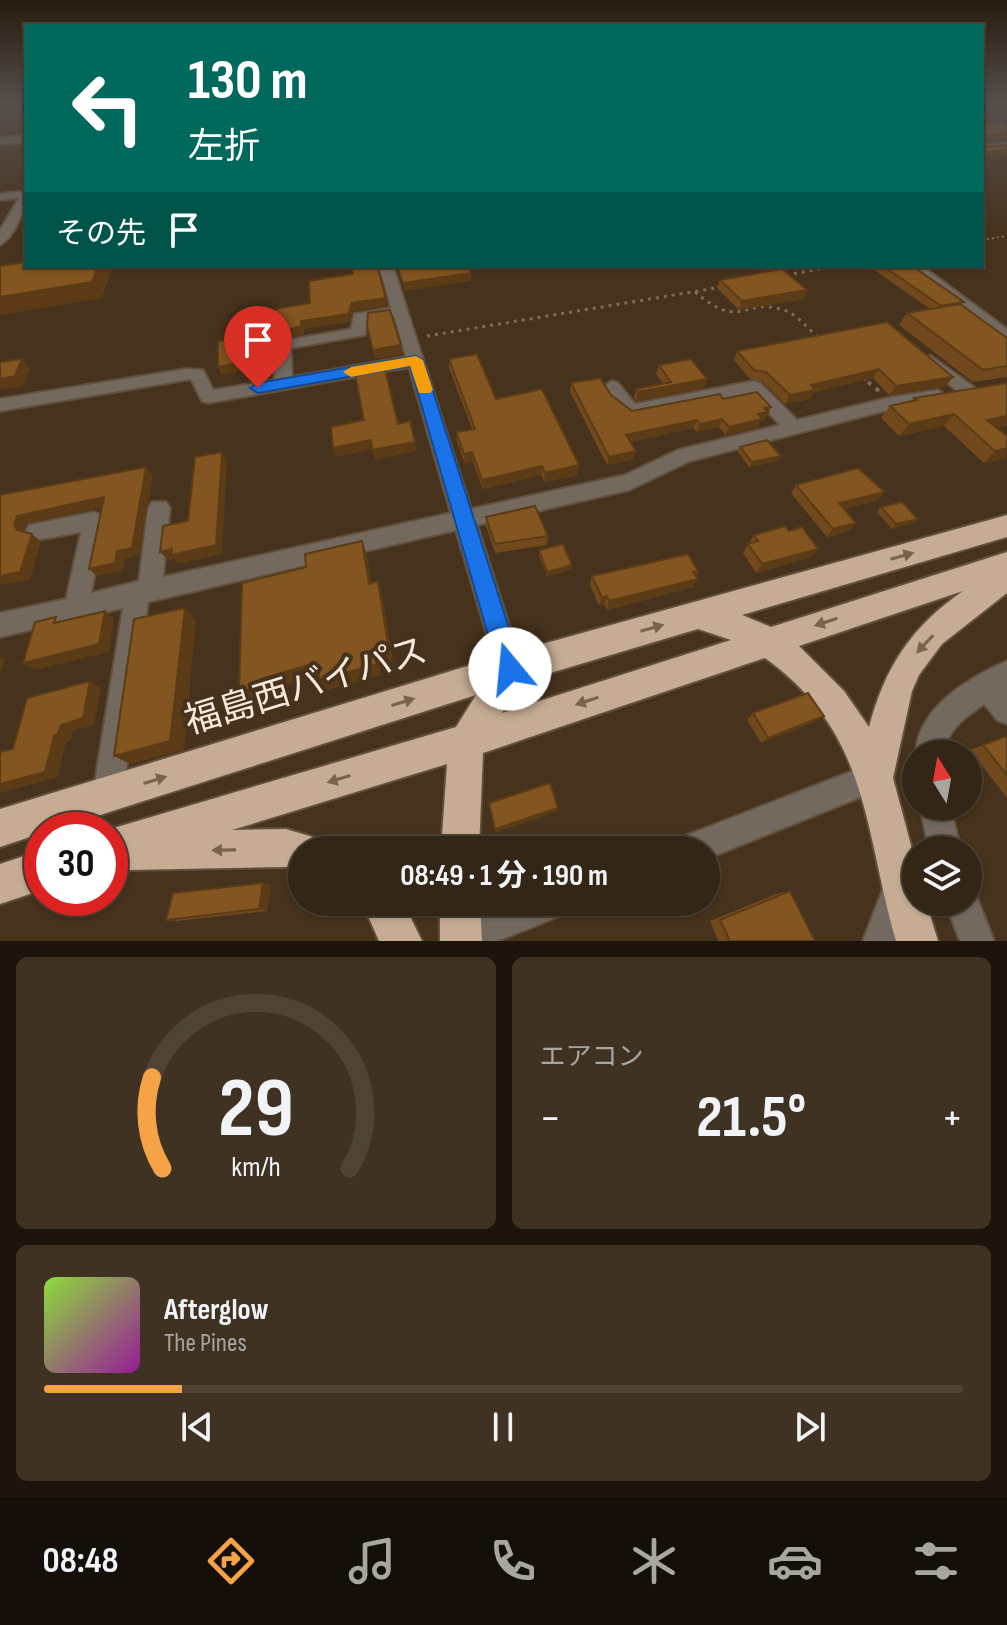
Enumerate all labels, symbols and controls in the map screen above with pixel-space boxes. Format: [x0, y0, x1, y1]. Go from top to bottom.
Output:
text: 130 m [188, 48, 308, 115]
icon: left [56, 56, 160, 160]
text: 左折 [188, 126, 260, 169]
icon: arrive [162, 208, 206, 252]
text: その先 [56, 216, 146, 252]
pin [224, 306, 292, 388]
icon: arrive [236, 318, 280, 362]
one-way arrow [890, 549, 914, 562]
one-way arrow [814, 617, 838, 629]
one-way arrow [641, 621, 665, 634]
position arrow [468, 627, 552, 711]
street label: 福島西バイパス [180, 630, 432, 744]
one-way arrow [917, 634, 935, 653]
one-way arrow [391, 696, 415, 708]
one-way arrow [575, 696, 599, 708]
north arrow [902, 740, 982, 820]
map controls [902, 740, 982, 916]
one-way arrow [143, 773, 167, 785]
one-way arrow [327, 773, 351, 786]
speed limit sign: 30 [24, 812, 128, 916]
button: layers [902, 836, 982, 916]
one-way arrow [211, 843, 236, 856]
text: 08:49 · 1 分 · 190 m [400, 858, 608, 894]
text: エアコン [540, 1042, 644, 1073]
text: 29 [218, 1060, 294, 1160]
text: 21.5° [696, 1082, 806, 1154]
text: − [540, 1092, 561, 1145]
text: + [941, 1092, 963, 1145]
text: km/h [231, 1150, 280, 1185]
text: Afterglow [164, 1292, 269, 1328]
text: The Pines [164, 1328, 247, 1359]
icon: previous [175, 1405, 219, 1449]
icon: pause [481, 1405, 525, 1449]
icon: next [788, 1405, 832, 1449]
icon: directions [203, 1533, 259, 1589]
icon: music [344, 1533, 400, 1589]
icon: phone [485, 1533, 541, 1589]
icon: climate [626, 1533, 682, 1589]
icon: car [767, 1533, 823, 1589]
icon: filters [908, 1533, 964, 1589]
text: 08:48 [43, 1540, 118, 1583]

